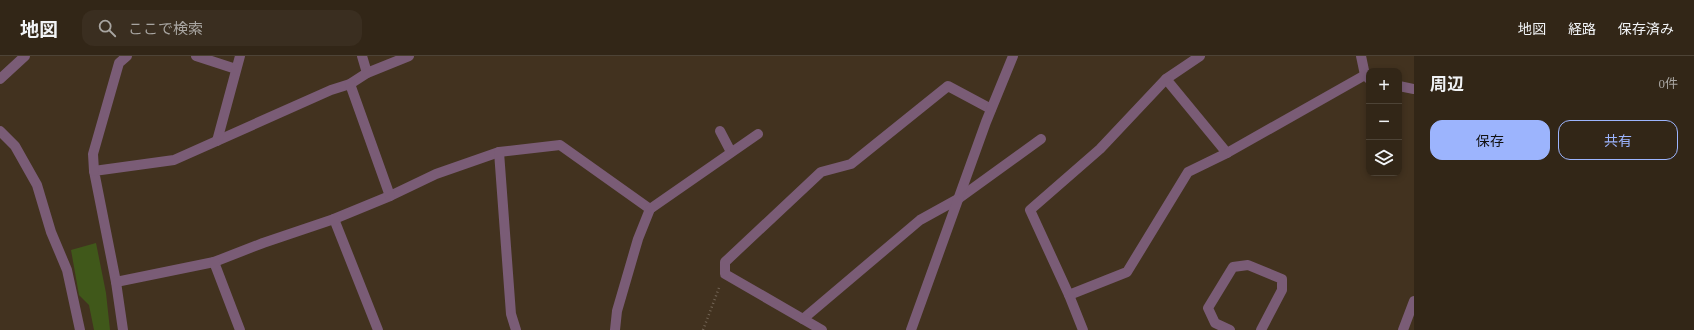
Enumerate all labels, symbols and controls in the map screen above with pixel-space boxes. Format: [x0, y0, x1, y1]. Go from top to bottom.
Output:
search box [82, 10, 362, 46]
icon: search [96, 17, 118, 39]
text: 地図 [20, 19, 58, 40]
text: ここで検索 [128, 21, 203, 37]
text: 地図 [1518, 22, 1546, 37]
text: 経路 [1568, 22, 1596, 37]
text: 保存済み [1618, 22, 1674, 37]
map controls [1366, 68, 1402, 176]
button: + [1366, 68, 1402, 104]
text: 周辺 [1430, 75, 1464, 94]
text: 0件 [1658, 76, 1678, 91]
button: − [1366, 104, 1402, 140]
button: 保存 [1430, 120, 1550, 160]
button: 共有 [1558, 120, 1678, 160]
button: layers [1366, 140, 1402, 176]

